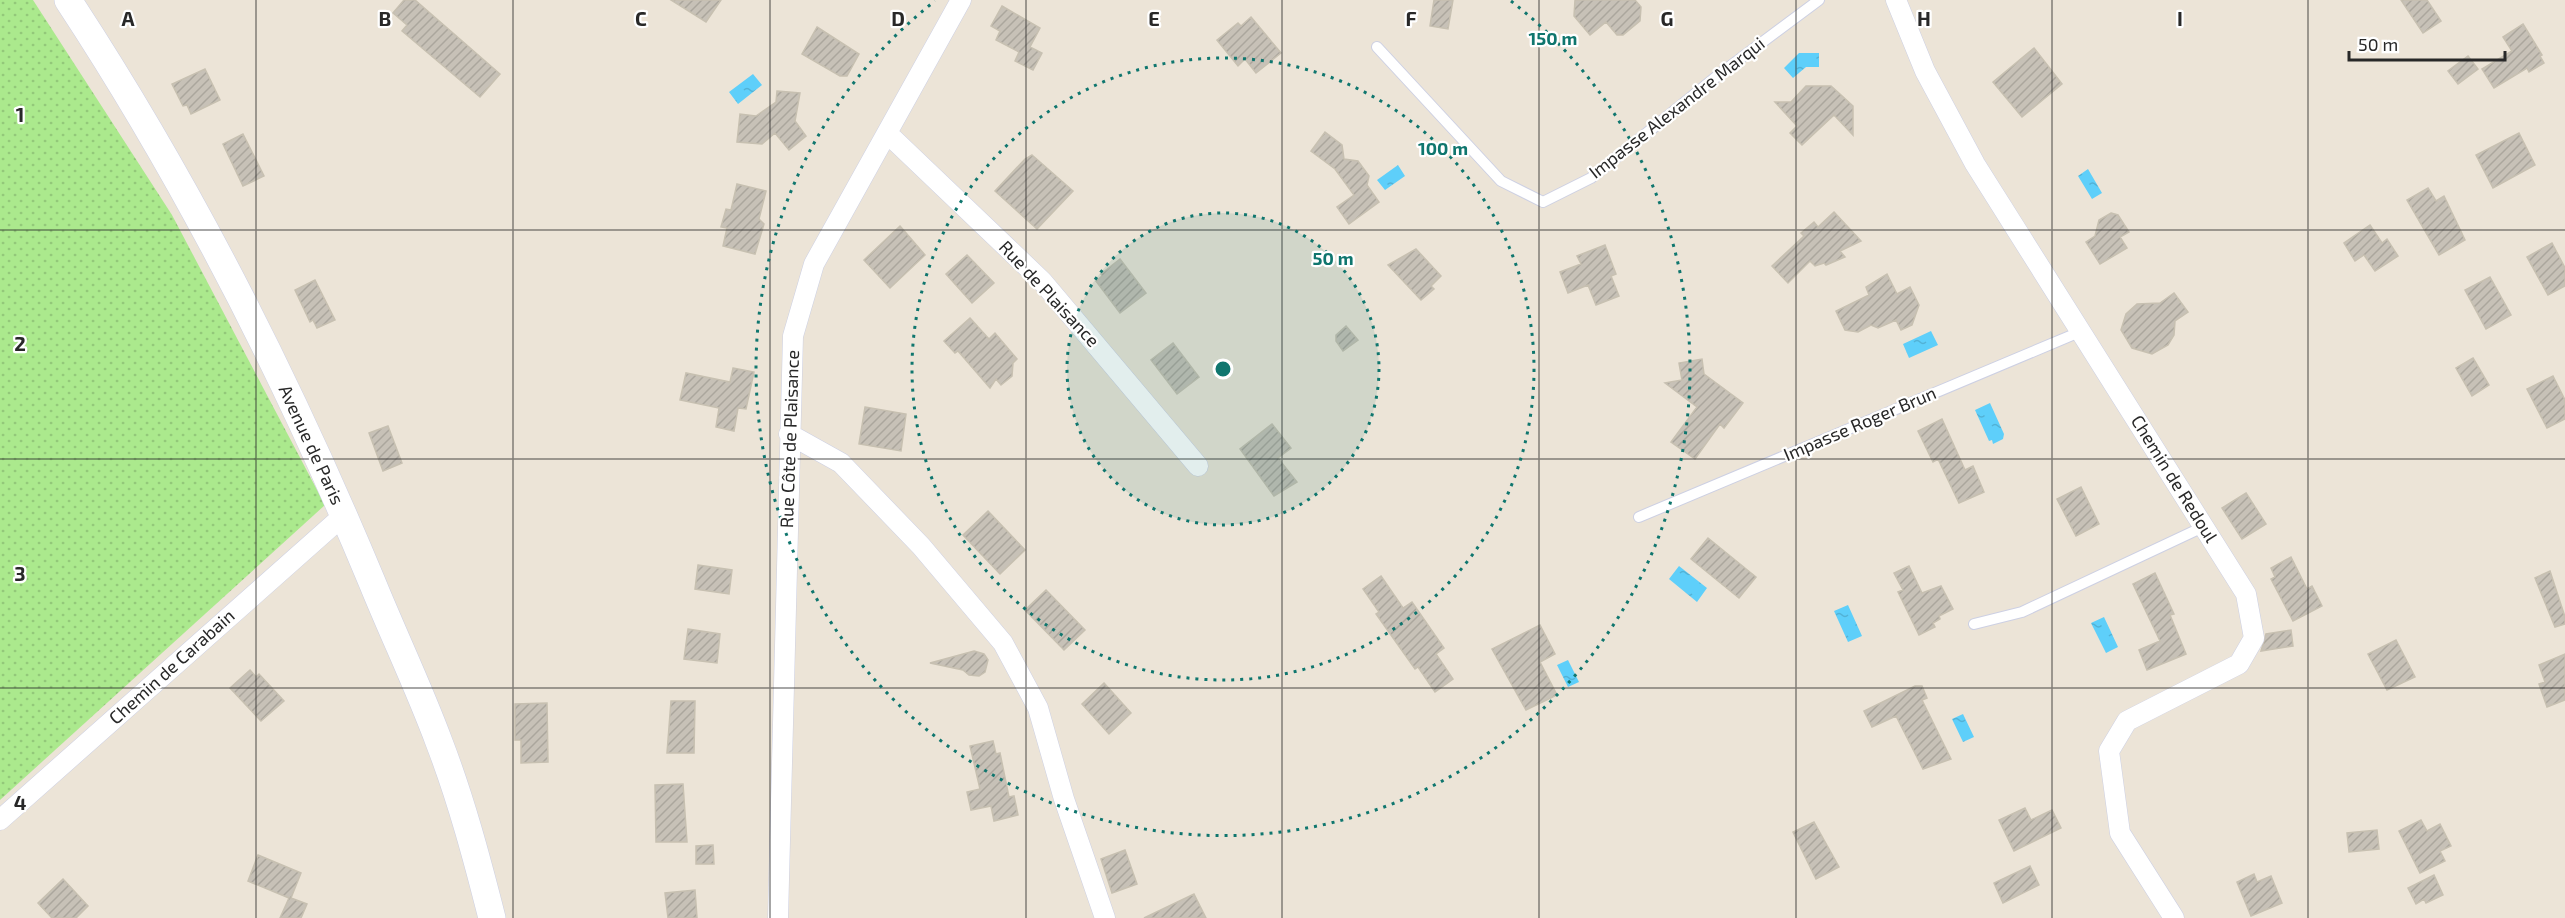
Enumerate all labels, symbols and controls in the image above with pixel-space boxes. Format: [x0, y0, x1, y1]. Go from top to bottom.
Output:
text: A [121, 6, 135, 30]
text: B [379, 6, 391, 30]
text: C [635, 6, 647, 30]
text: D [891, 6, 905, 30]
text: E [1148, 6, 1160, 30]
text: F [1405, 6, 1417, 30]
text: G [1661, 6, 1673, 30]
text: H [1917, 6, 1931, 30]
text: I [2177, 6, 2183, 30]
scale bar [2349, 24, 2505, 62]
text: 150 m [1529, 27, 1577, 49]
street label: Impasse Alexandre Marqui [1584, 32, 1769, 183]
text: 50 m [2358, 33, 2398, 55]
text: 1 [16, 102, 24, 126]
text: 100 m [1418, 137, 1468, 159]
street label: Rue de Plaisance [995, 236, 1105, 351]
text: 50 m [1312, 247, 1354, 269]
text: 2 [14, 331, 26, 355]
street label: Rue Côte de Plaisance [775, 350, 803, 528]
centre of rings [1213, 359, 1233, 379]
street label: Avenue de Paris [275, 381, 349, 508]
street label: Impasse Roger Brun [1780, 381, 1939, 465]
street label: Chemin de Redoul [2127, 411, 2223, 547]
text: 3 [14, 561, 26, 585]
street label: Chemin de Carabain [104, 604, 239, 728]
text: 4 [14, 790, 27, 814]

